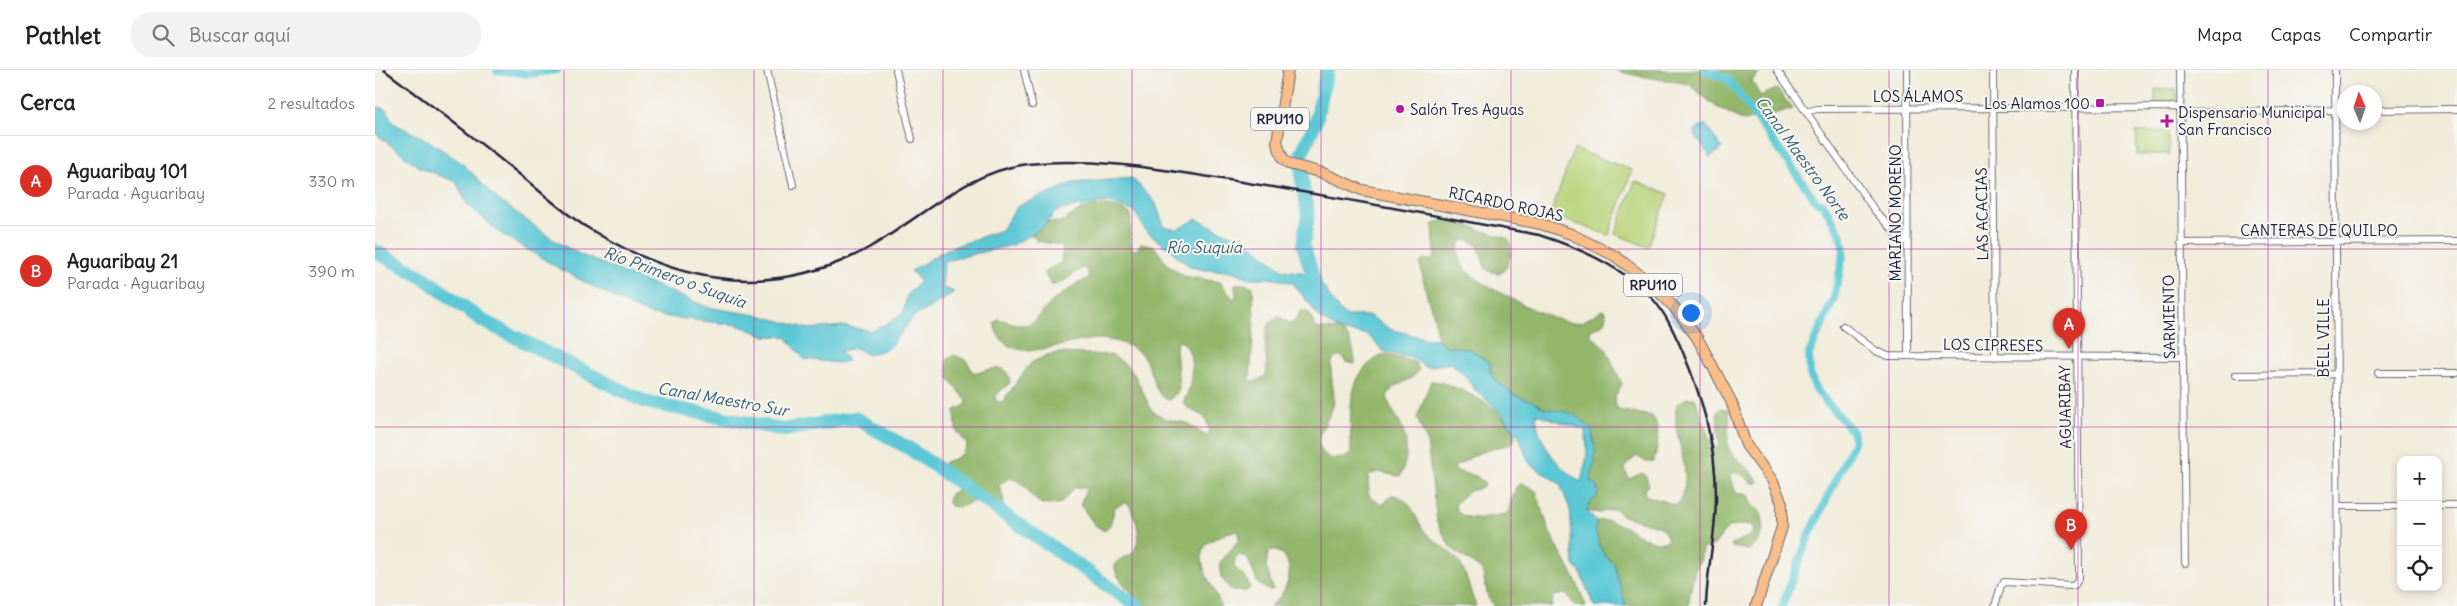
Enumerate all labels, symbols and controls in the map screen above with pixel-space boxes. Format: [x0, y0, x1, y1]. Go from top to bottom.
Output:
search box [131, 12, 481, 57]
text: Pathlet [25, 20, 101, 50]
icon: search [149, 21, 177, 49]
text: Buscar aquí [189, 23, 290, 47]
text: Mapa [2197, 23, 2242, 46]
text: Capas [2270, 23, 2321, 46]
text: Compartir [2349, 23, 2432, 46]
north arrow [2337, 85, 2382, 130]
street label: LOS ÁLAMOS [1873, 87, 1963, 106]
text: Cerca [20, 89, 75, 116]
water label: Canal Maestro Norte [1751, 92, 1855, 225]
text: 2 resultados [267, 93, 355, 113]
place label: Los Alamos 100 [1984, 94, 2090, 113]
marker: Los Alamos 100 [2094, 97, 2106, 109]
place label: Salón Tres Aguas [1410, 100, 1524, 119]
marker: Salón Tres Aguas [1394, 103, 1406, 115]
place label: Dispensario Municipal San Francisco [2178, 103, 2325, 139]
road number: RPU110 [1251, 108, 1309, 131]
marker: Dispensario Municipal San Francisco [2160, 114, 2174, 128]
street label: MARIANO MORENO [1886, 144, 1905, 282]
text: Aguaribay 101 [67, 159, 188, 183]
street label: LAS ACACIAS [1972, 167, 1992, 261]
text: A [31, 171, 41, 191]
text: 330 m [308, 171, 355, 191]
text: Parada · Aguaribay [67, 183, 205, 203]
street label: RICARDO ROJAS [1447, 183, 1565, 225]
street label: CANTERAS DE QUILPO [2240, 221, 2398, 240]
water label: Río Suquía [1166, 237, 1243, 257]
water label: Río Primero o Suquía [601, 242, 750, 312]
text: Aguaribay 21 [67, 249, 178, 273]
text: B [31, 261, 41, 281]
text: 390 m [308, 261, 355, 281]
text: Parada · Aguaribay [67, 273, 205, 293]
road number: RPU110 [1624, 274, 1682, 296]
street label: SARMIENTO [2159, 275, 2179, 359]
street label: BELL VILLE [2314, 298, 2333, 378]
your location [1678, 300, 1704, 326]
pin: A [2053, 308, 2085, 349]
street label: LOS CIPRESES [1943, 335, 2043, 355]
street label: AGUARIBAY [2055, 364, 2075, 449]
water label: Canal Maestro Sur [656, 378, 792, 421]
map controls [2397, 456, 2442, 591]
button: + [2397, 456, 2442, 501]
button: − [2397, 501, 2442, 546]
pin: B [2055, 509, 2087, 550]
button: locate [2397, 546, 2442, 591]

